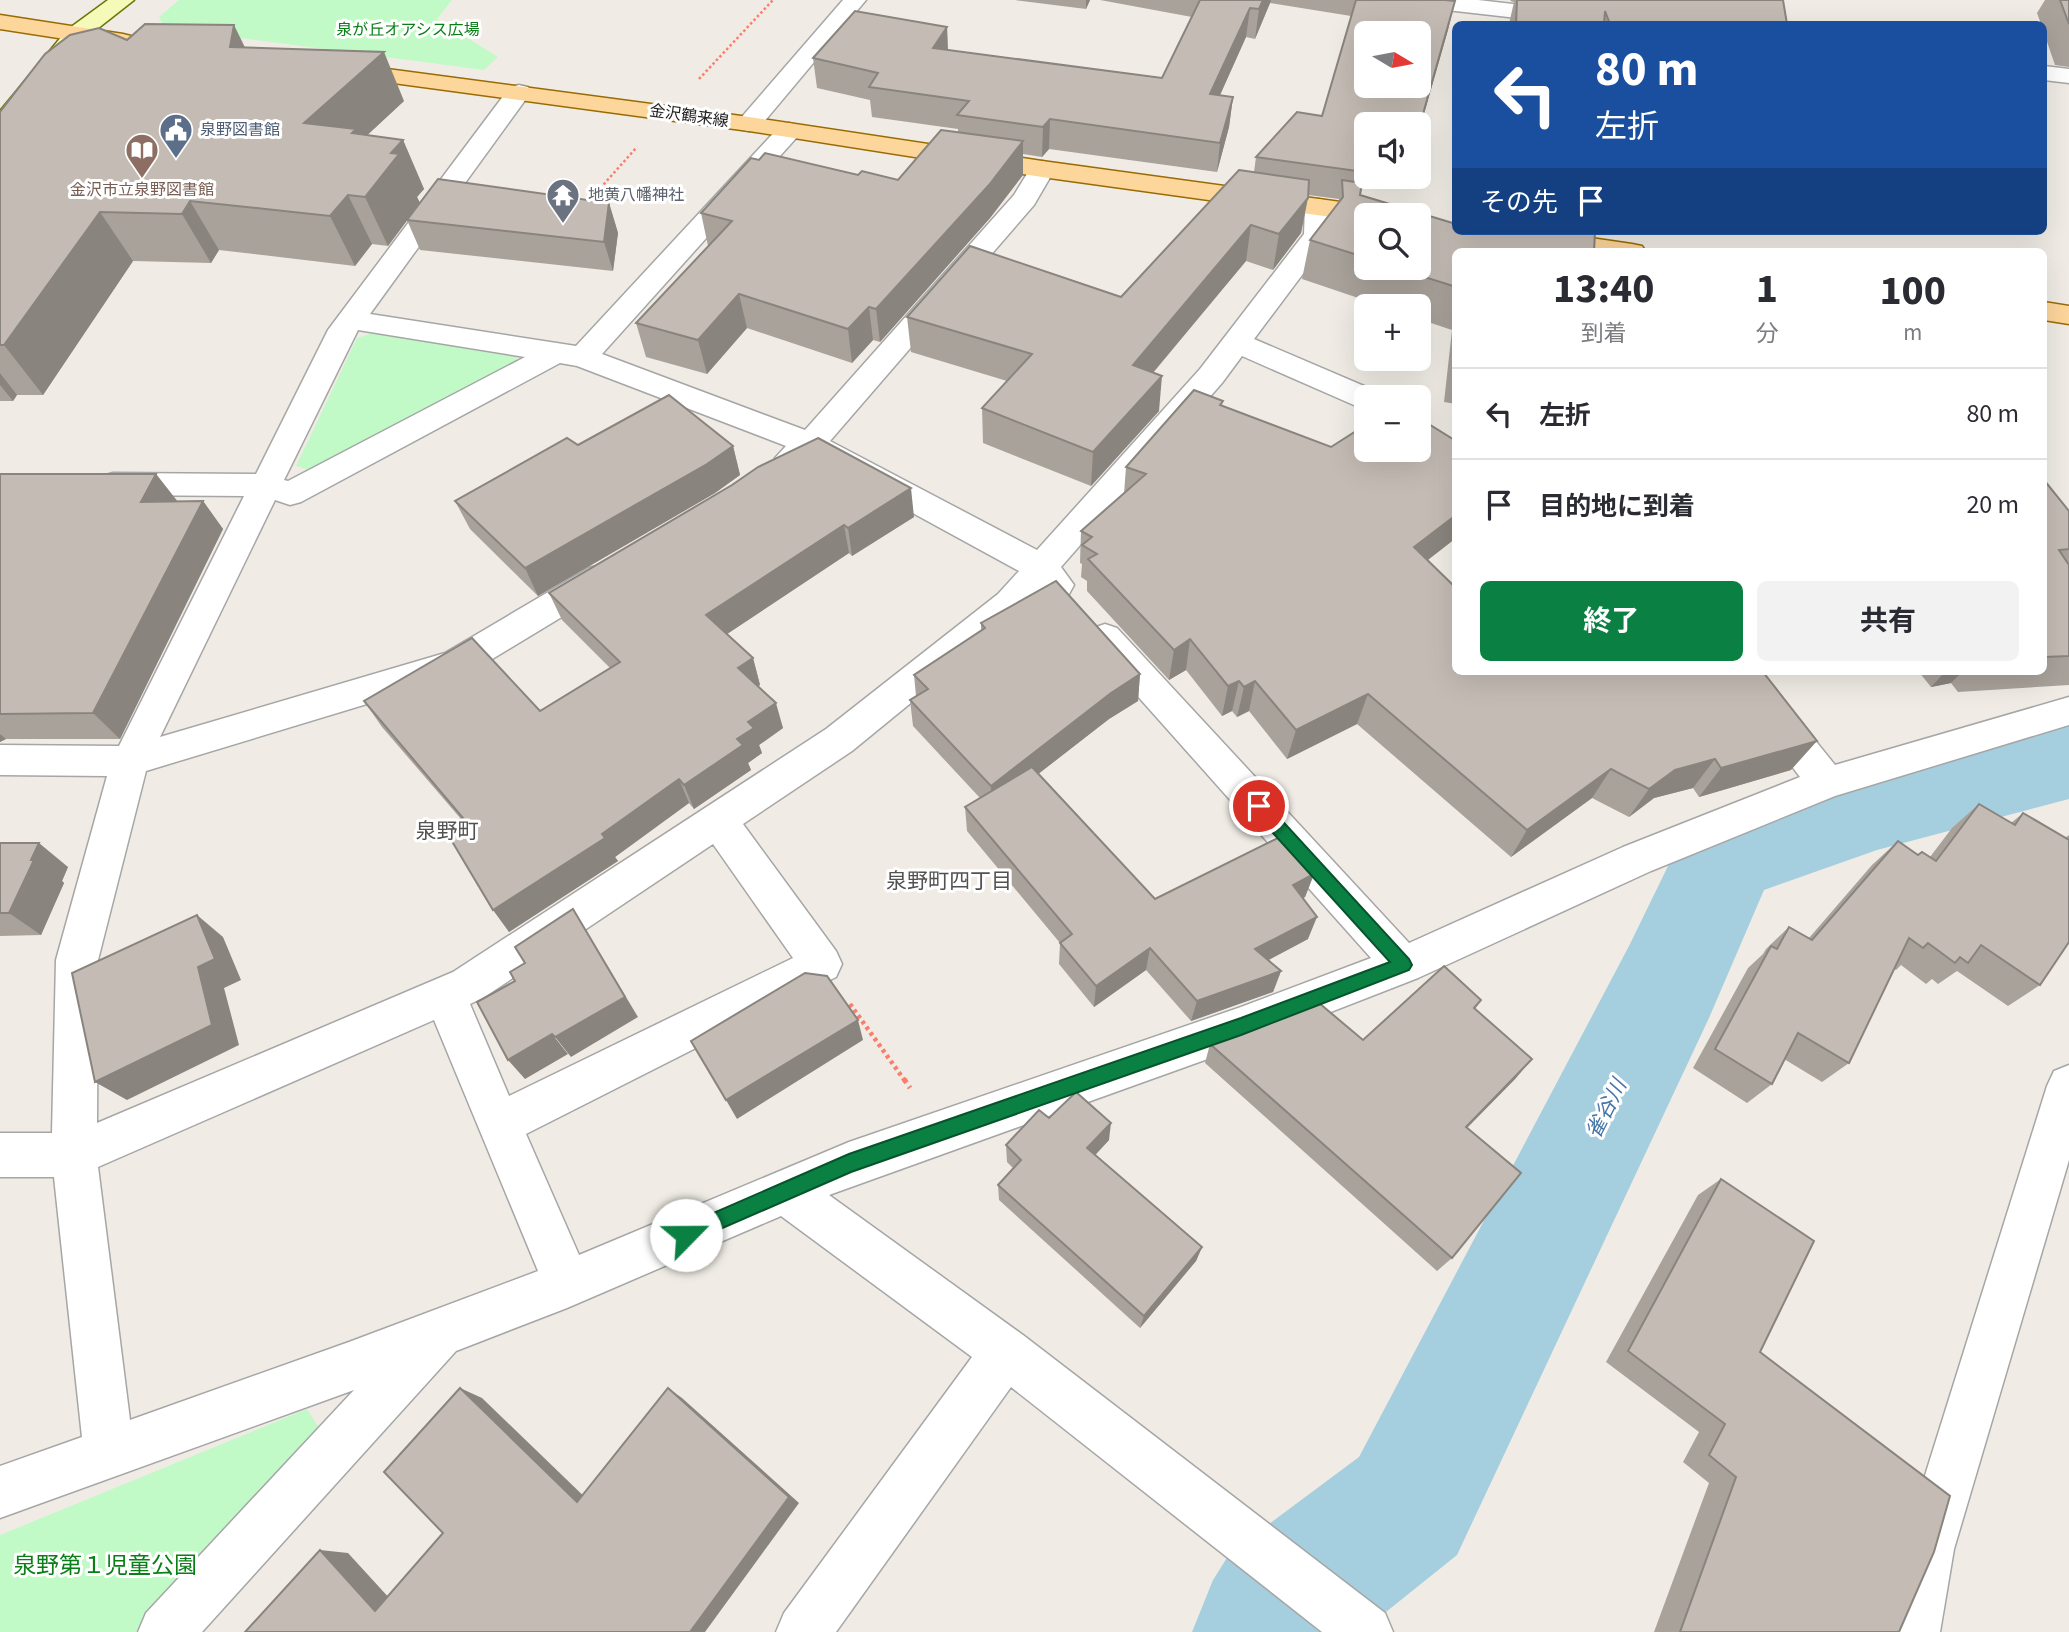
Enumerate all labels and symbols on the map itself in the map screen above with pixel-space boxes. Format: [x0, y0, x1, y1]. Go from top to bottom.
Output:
park label: 泉が丘オアシス広場 [336, 19, 480, 41]
north arrow [1354, 21, 1432, 98]
street label: 金沢鶴来線 [648, 100, 730, 132]
public building icon: 泉野図書館 [157, 111, 195, 160]
place label: 泉野図書館 [200, 119, 280, 141]
library icon: 金沢市立泉野図書館 [123, 131, 161, 180]
temple icon: 地黄八幡神社 [544, 176, 582, 225]
place label: 金沢市立泉野図書館 [70, 179, 214, 201]
place label: 地黄八幡神社 [588, 184, 684, 206]
pin [1229, 776, 1289, 836]
district label: 泉野町 [416, 816, 479, 846]
district label: 泉野町四丁目 [886, 866, 1012, 896]
water label: 雀谷川 [1578, 1072, 1635, 1144]
position arrow [649, 1198, 723, 1272]
park label: 泉野第１児童公園 [13, 1549, 197, 1582]

